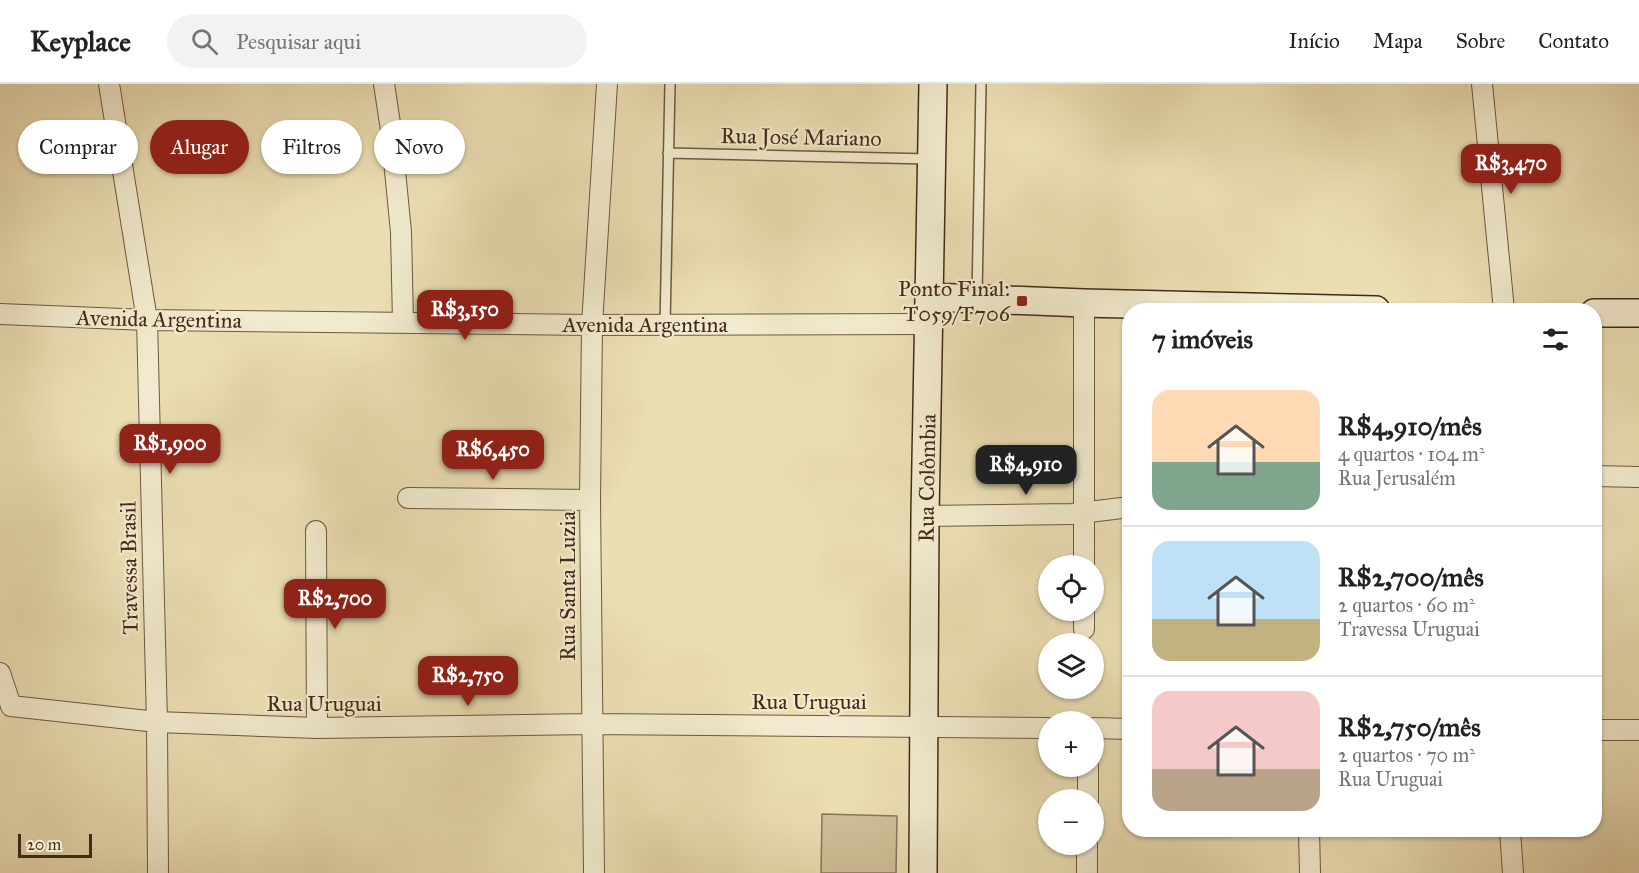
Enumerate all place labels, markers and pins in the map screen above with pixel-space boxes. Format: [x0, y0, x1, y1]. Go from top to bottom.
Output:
pin: R$3,470 [1456, 144, 1566, 195]
place label: Ponto Final: T059/T706 [898, 275, 1011, 327]
pin: R$3,150 [410, 290, 520, 341]
marker: Ponto Final: T059/T706 [1015, 294, 1029, 308]
pin: R$1,900 [115, 424, 225, 475]
pin: R$6,450 [438, 430, 548, 481]
pin: R$4,910 [971, 445, 1081, 496]
pin: R$2,700 [280, 579, 390, 630]
pin: R$2,750 [413, 656, 523, 707]

